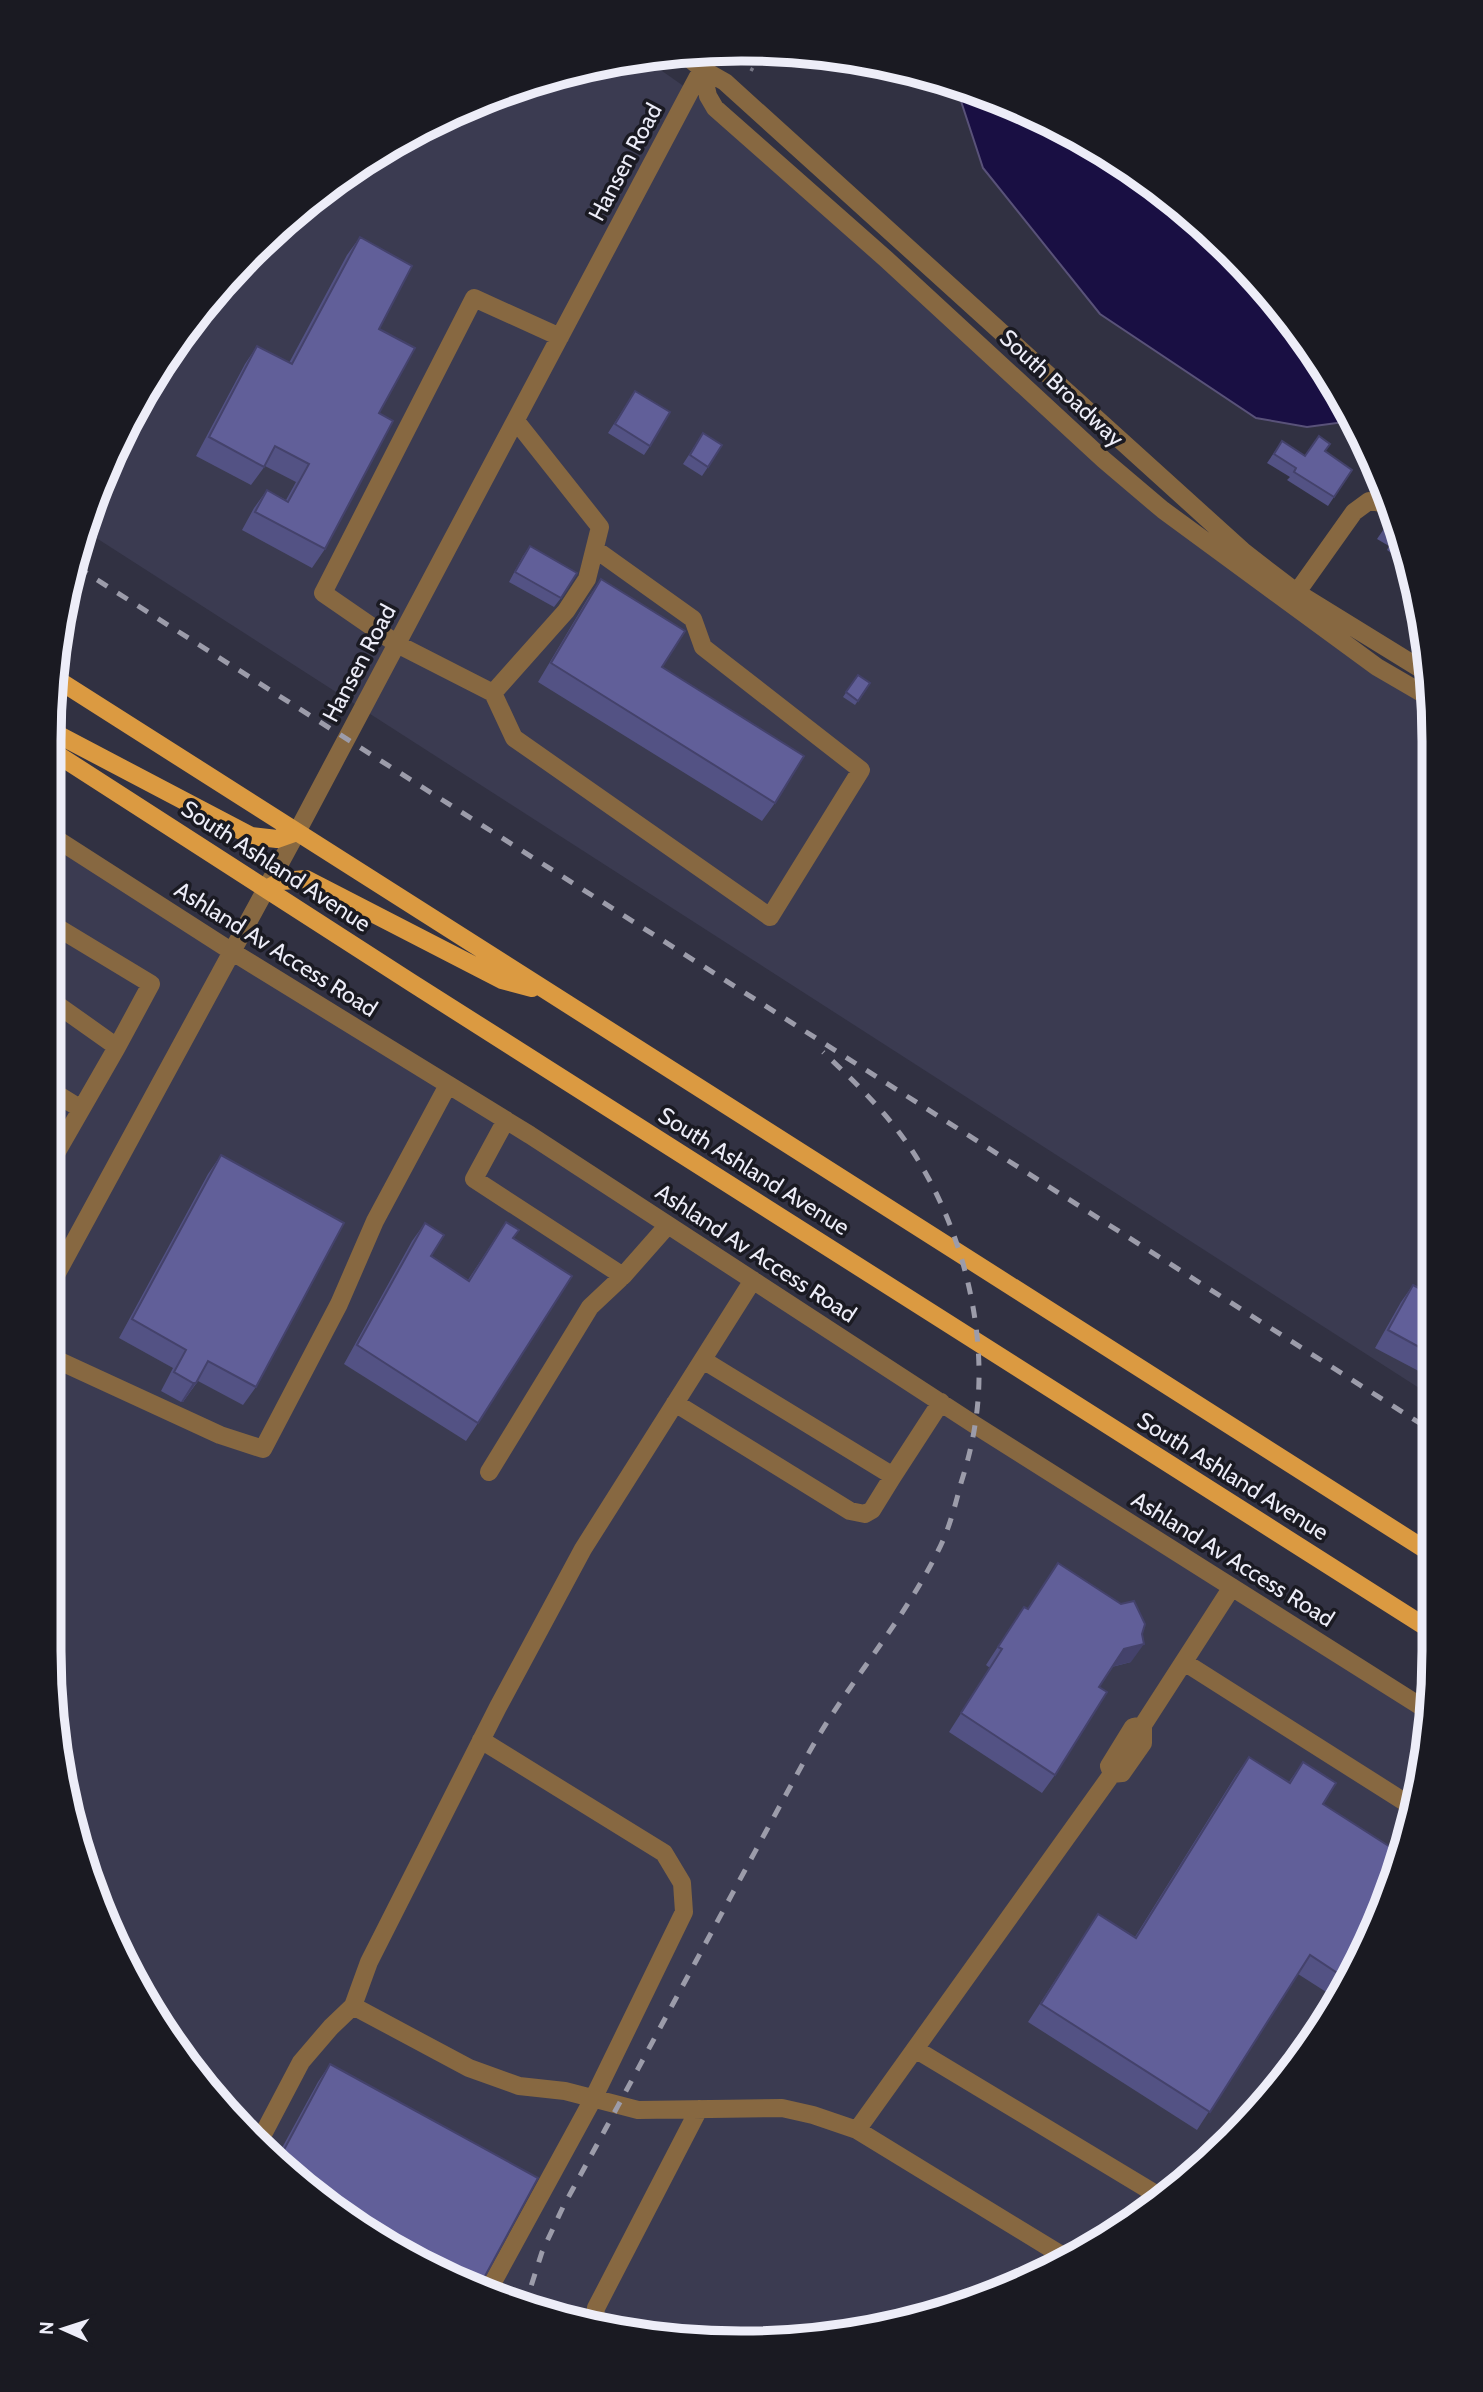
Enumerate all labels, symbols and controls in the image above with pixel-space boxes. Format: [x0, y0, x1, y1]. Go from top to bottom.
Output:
street label: Hansen Road [582, 98, 668, 226]
street label: South Broadway [994, 323, 1130, 453]
street label: Hansen Road [316, 599, 402, 727]
street label: South Ashland Avenue [176, 794, 376, 938]
street label: Ashland Av Access Road [170, 875, 382, 1023]
street label: South Ashland Avenue [653, 1101, 855, 1241]
street label: Ashland Av Access Road [650, 1178, 862, 1328]
street label: South Ashland Avenue [1132, 1406, 1334, 1546]
street label: Ashland Av Access Road [1127, 1485, 1339, 1633]
north arrow [28, 2294, 98, 2364]
text: N [35, 2321, 58, 2335]

